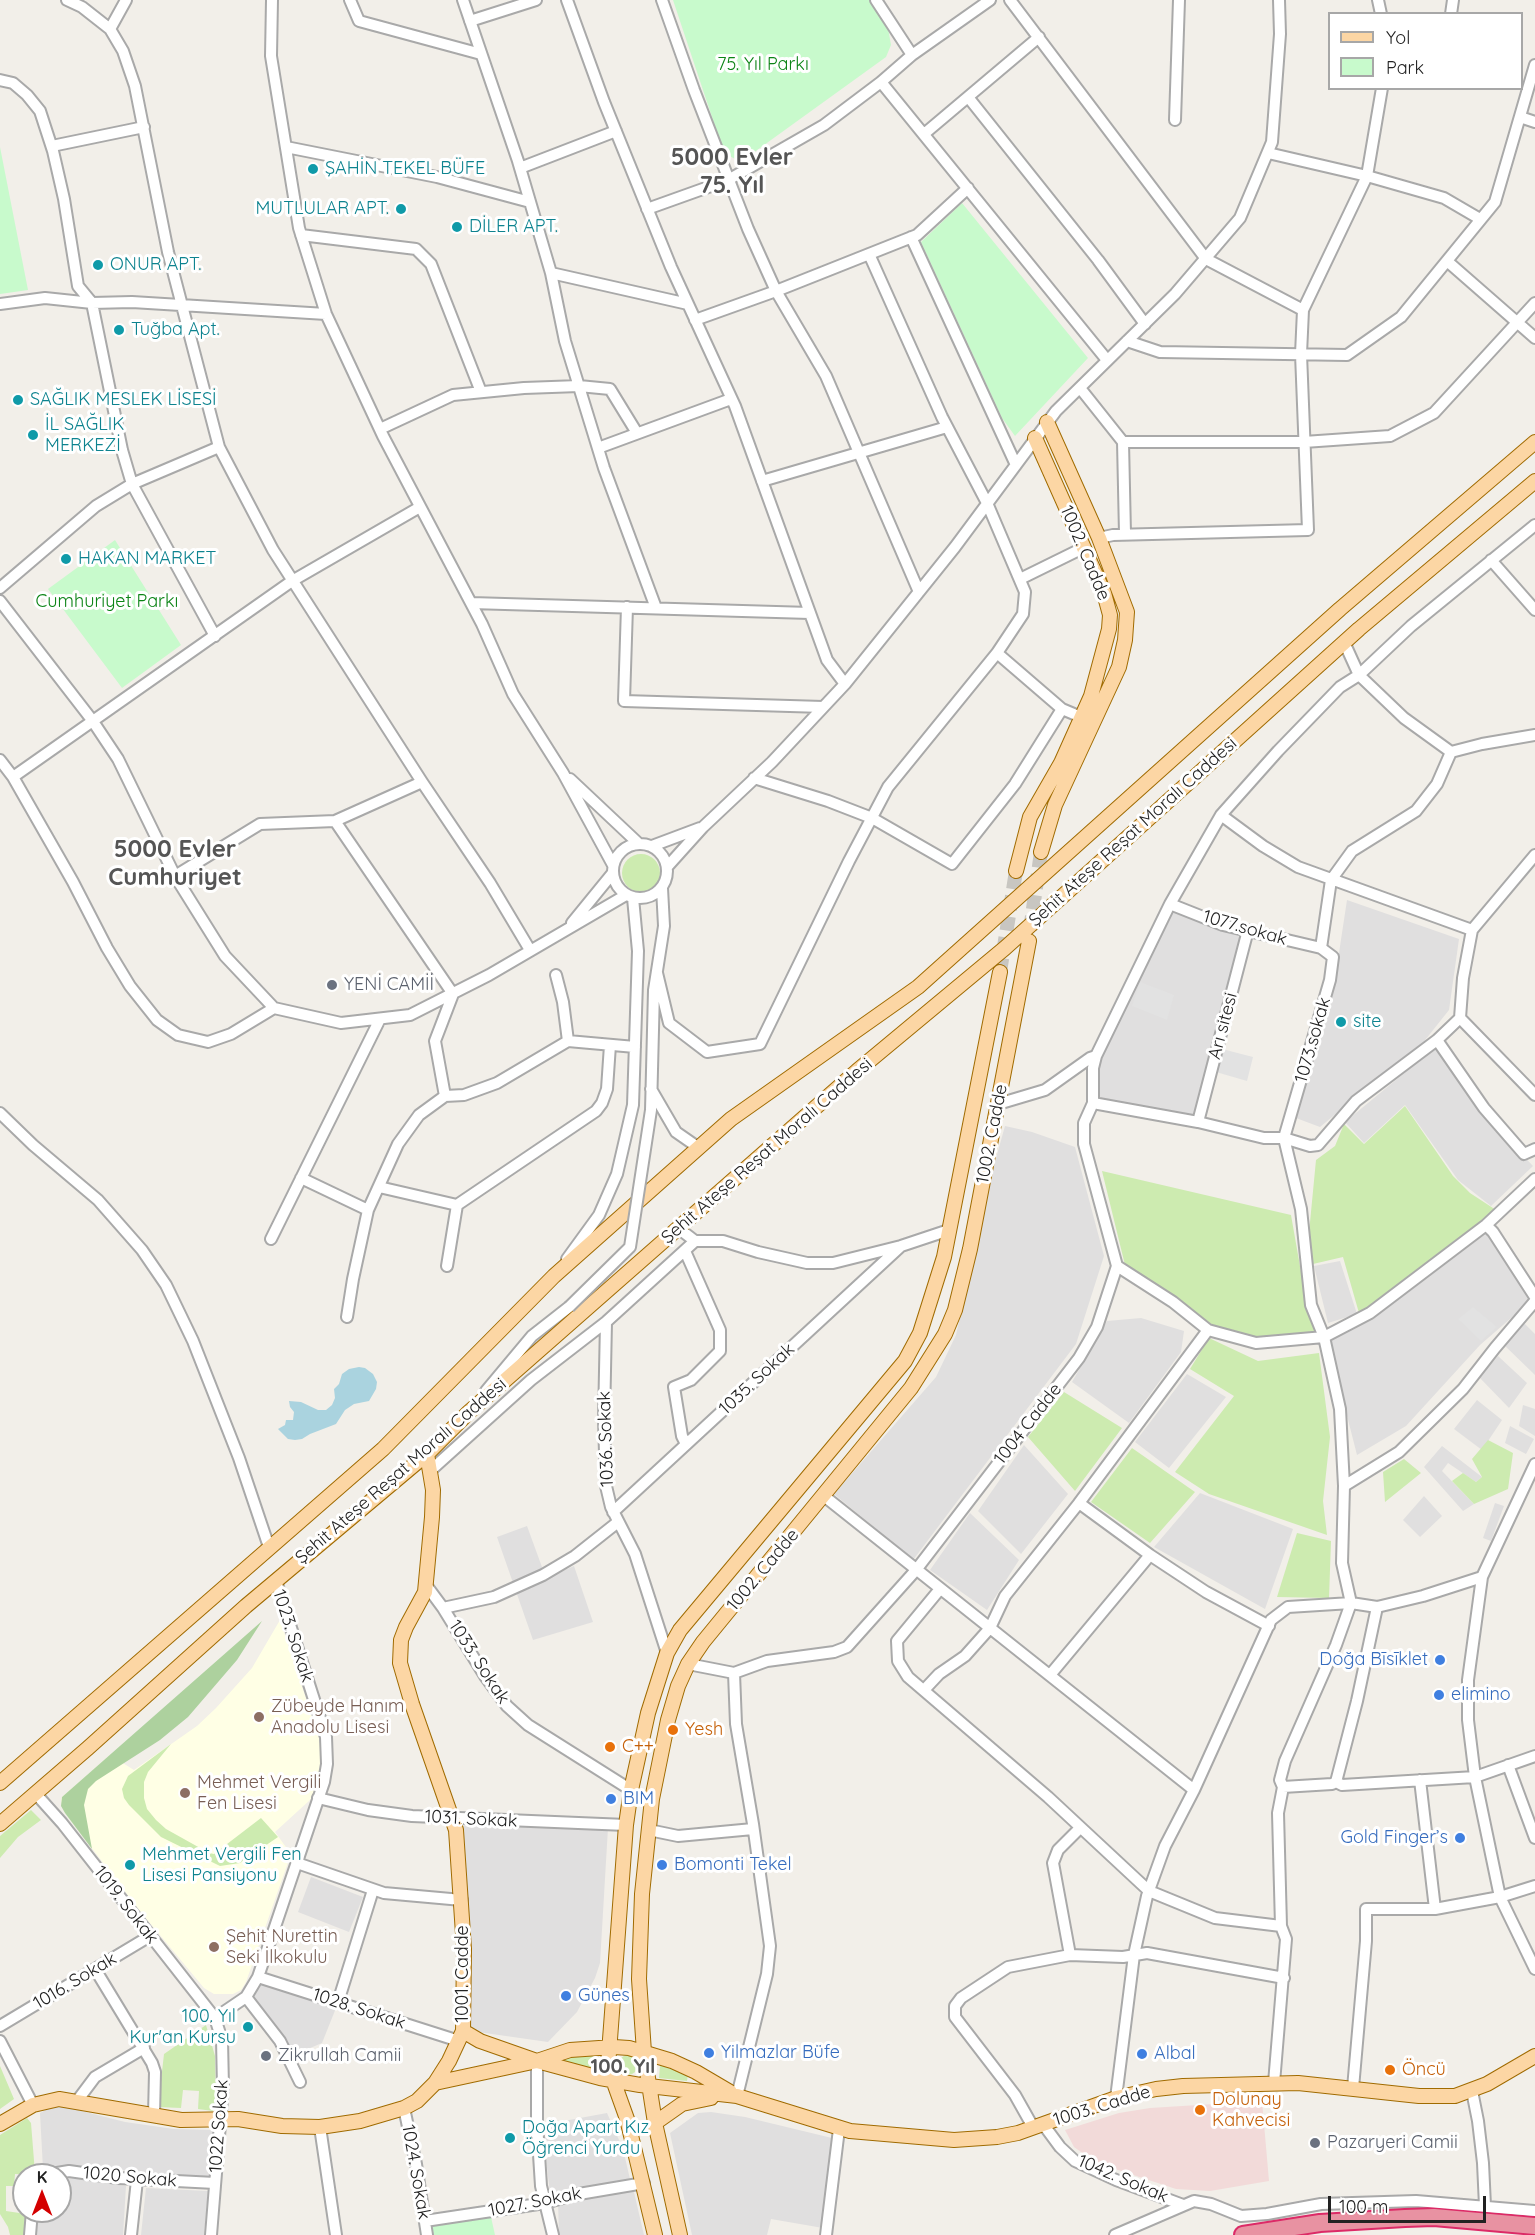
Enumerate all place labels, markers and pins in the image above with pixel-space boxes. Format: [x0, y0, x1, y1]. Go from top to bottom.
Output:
place label: ŞAHİN TEKEL BÜFE [325, 158, 485, 180]
marker: ŞAHİN TEKEL BÜFE [306, 162, 320, 176]
place label: MUTLULAR APT. [255, 198, 389, 220]
marker: MUTLULAR APT. [394, 202, 408, 216]
place label: DİLER APT. [469, 216, 558, 238]
marker: DİLER APT. [450, 220, 464, 234]
place label: ONUR APT. [110, 254, 201, 276]
marker: ONUR APT. [91, 258, 105, 272]
place label: Tuğba Apt. [131, 319, 220, 341]
marker: Tuğba Apt. [112, 323, 126, 337]
place label: SAĞLIK MESLEK LİSESİ [30, 389, 217, 411]
marker: SAĞLIK MESLEK LİSESİ [11, 393, 25, 407]
place label: İL SAĞLIK MERKEZİ [45, 414, 124, 456]
marker: İL SAĞLIK MERKEZİ [26, 428, 40, 442]
place label: HAKAN MARKET [78, 548, 216, 570]
marker: HAKAN MARKET [59, 552, 73, 566]
place label: YENİ CAMİİ [344, 974, 434, 996]
marker: YENİ CAMİİ [325, 978, 339, 992]
place label: site [1353, 1011, 1381, 1033]
marker: site [1334, 1015, 1348, 1029]
place label: Doğa Bīsīklet [1319, 1649, 1428, 1671]
marker: Doğa Bīsīklet [1433, 1653, 1447, 1667]
place label: elimino [1451, 1684, 1511, 1706]
marker: elimino [1432, 1688, 1446, 1702]
place label: Zübeyde Hanım Anadolu Lisesi [271, 1696, 404, 1738]
marker: Zübeyde Hanım Anadolu Lisesi [252, 1710, 266, 1724]
place label: Yesh [685, 1719, 723, 1741]
marker: Yesh [666, 1723, 680, 1737]
place label: C++ [622, 1736, 654, 1758]
marker: C++ [603, 1740, 617, 1754]
place label: Mehmet Vergili Fen Lisesi [197, 1772, 321, 1814]
marker: Mehmet Vergili Fen Lisesi [178, 1786, 192, 1800]
place label: BIM [623, 1788, 654, 1810]
marker: BIM [604, 1792, 618, 1806]
place label: Gold Finger’s [1340, 1827, 1448, 1849]
marker: Gold Finger’s [1453, 1831, 1467, 1845]
place label: Mehmet Vergili Fen Lisesi Pansiyonu [142, 1844, 302, 1886]
place label: Bomonti Tekel [674, 1854, 792, 1876]
marker: Mehmet Vergili Fen Lisesi Pansiyonu [123, 1858, 137, 1872]
marker: Bomonti Tekel [655, 1858, 669, 1872]
place label: Şehit Nurettin Seki İlkokulu [226, 1926, 338, 1968]
marker: Şehit Nurettin Seki İlkokulu [207, 1940, 221, 1954]
place label: Günes [578, 1985, 630, 2007]
marker: Günes [559, 1989, 573, 2003]
place label: 100. Yıl Kur'an Kursu [129, 2006, 236, 2048]
marker: 100. Yıl Kur'an Kursu [241, 2020, 255, 2034]
place label: Yilmazlar Büfe [721, 2042, 840, 2064]
place label: Albal [1154, 2043, 1196, 2065]
place label: Zikrullah Camii [278, 2045, 401, 2067]
marker: Yilmazlar Büfe [702, 2046, 716, 2060]
marker: Albal [1135, 2047, 1149, 2061]
marker: Zikrullah Camii [259, 2049, 273, 2063]
place label: Öncü [1402, 2059, 1446, 2081]
marker: Öncü [1383, 2063, 1397, 2077]
place label: Dolunay Kahvecisi [1212, 2089, 1290, 2132]
marker: Dolunay Kahvecisi [1193, 2103, 1207, 2117]
place label: Doğa Apart Kız Öğrenci Yurdu [522, 2117, 649, 2160]
marker: Doğa Apart Kız Öğrenci Yurdu [503, 2131, 517, 2145]
place label: Pazaryeri Camii [1327, 2132, 1458, 2154]
marker: Pazaryeri Camii [1308, 2136, 1322, 2150]

